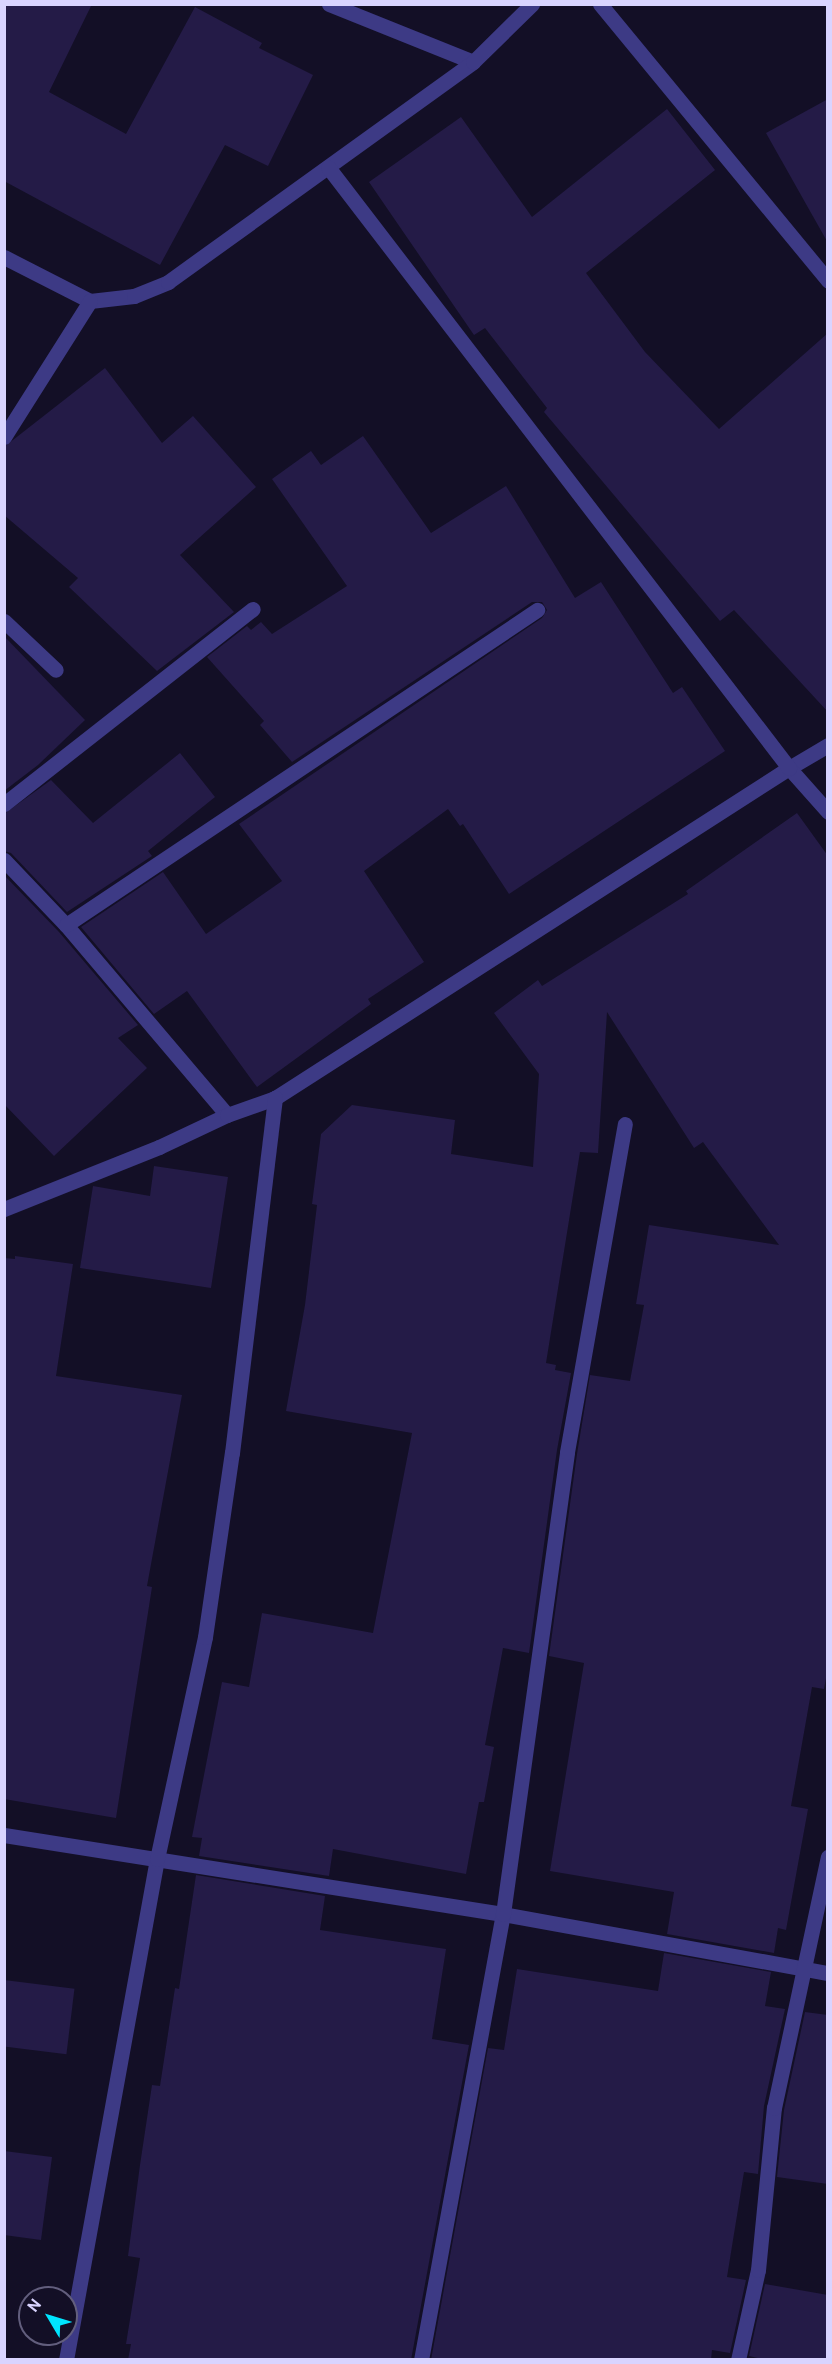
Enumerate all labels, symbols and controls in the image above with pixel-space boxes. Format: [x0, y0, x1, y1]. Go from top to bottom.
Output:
north arrow [18, 2286, 78, 2346]
text: N [24, 2295, 47, 2317]

